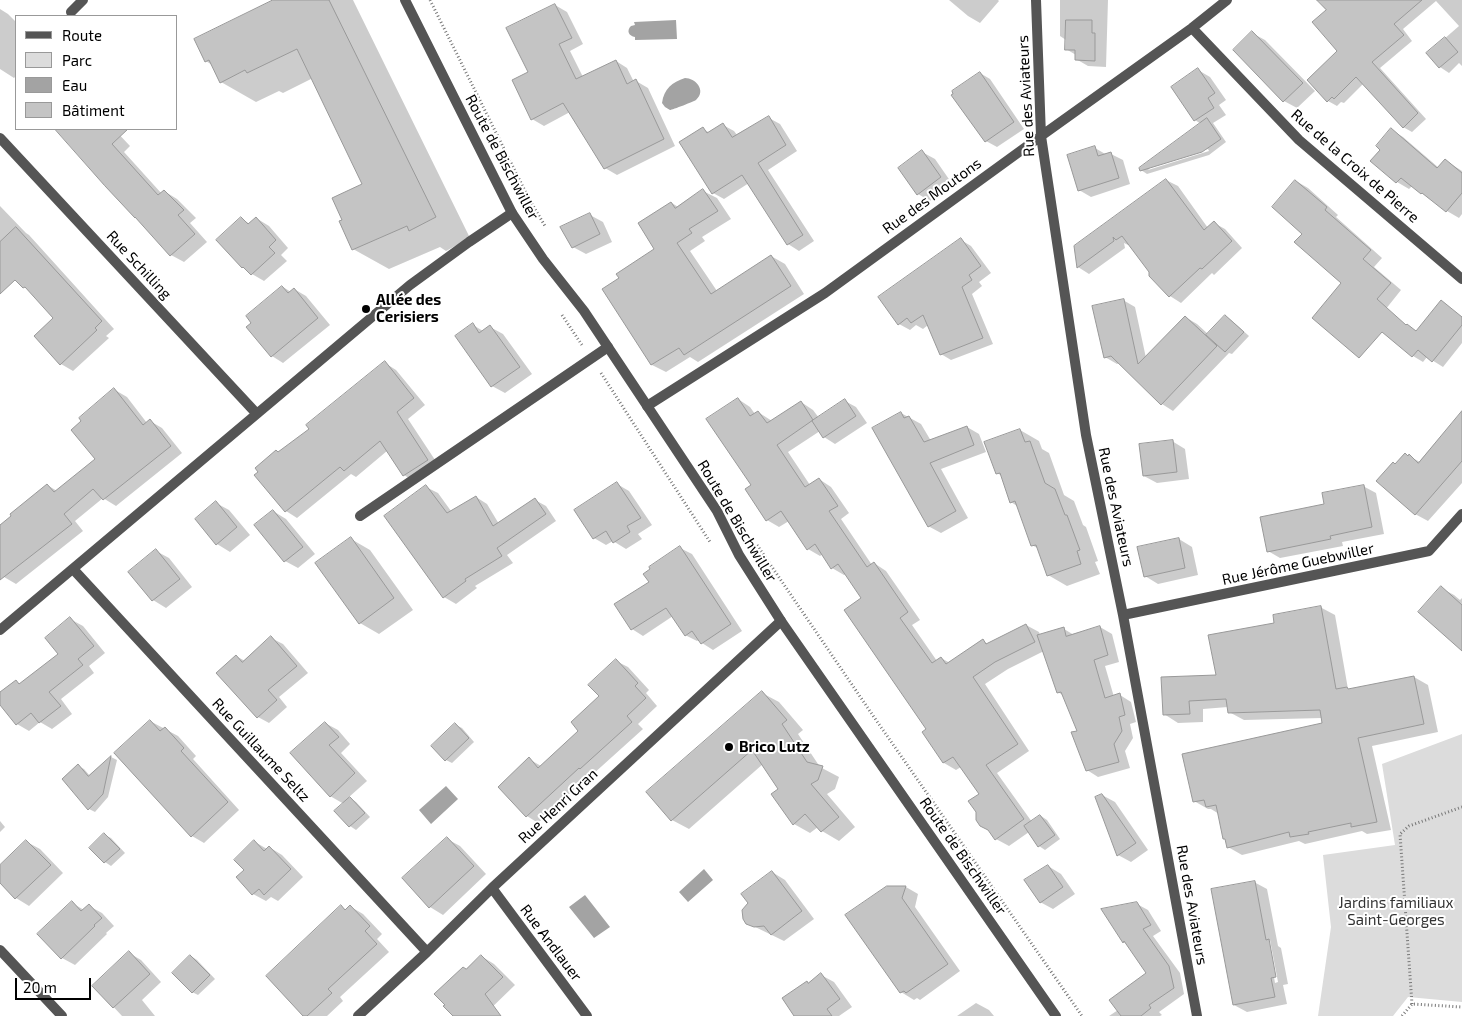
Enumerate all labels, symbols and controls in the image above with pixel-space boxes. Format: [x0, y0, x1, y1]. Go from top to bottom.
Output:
legend [15, 15, 178, 130]
text: Route [62, 26, 102, 44]
street label: Rue des Aviateurs [1014, 35, 1038, 157]
text: Parc [62, 51, 92, 69]
text: Eau [62, 76, 87, 94]
street label: Route de Bischwiller [461, 91, 543, 223]
text: Bâtiment [62, 101, 125, 119]
street label: Rue de la Croix de Pierre [1287, 106, 1423, 226]
street label: Rue des Moutons [879, 154, 985, 238]
street label: Rue Schilling [103, 227, 175, 303]
place label: Allée des Cerisiers [376, 291, 441, 326]
marker: Allée des Cerisiers [360, 303, 372, 315]
street label: Rue des Aviateurs [1095, 446, 1137, 568]
street label: Route de Bischwiller [693, 457, 781, 585]
street label: Rue Jérôme Guebwiller [1220, 539, 1376, 589]
street label: Rue Guillaume Seltz [208, 694, 314, 806]
place label: Brico Lutz [739, 738, 810, 756]
marker: Brico Lutz [723, 741, 735, 753]
street label: Rue Henri Gran [515, 765, 601, 847]
street label: Route de Bischwiller [916, 794, 1010, 918]
street label: Rue des Aviateurs [1173, 843, 1211, 967]
park label: Jardins familiaux Saint-Georges [1339, 894, 1453, 929]
street label: Rue Andlauer [516, 901, 586, 985]
scale bar [18, 968, 94, 1000]
text: 20 m [23, 978, 57, 996]

